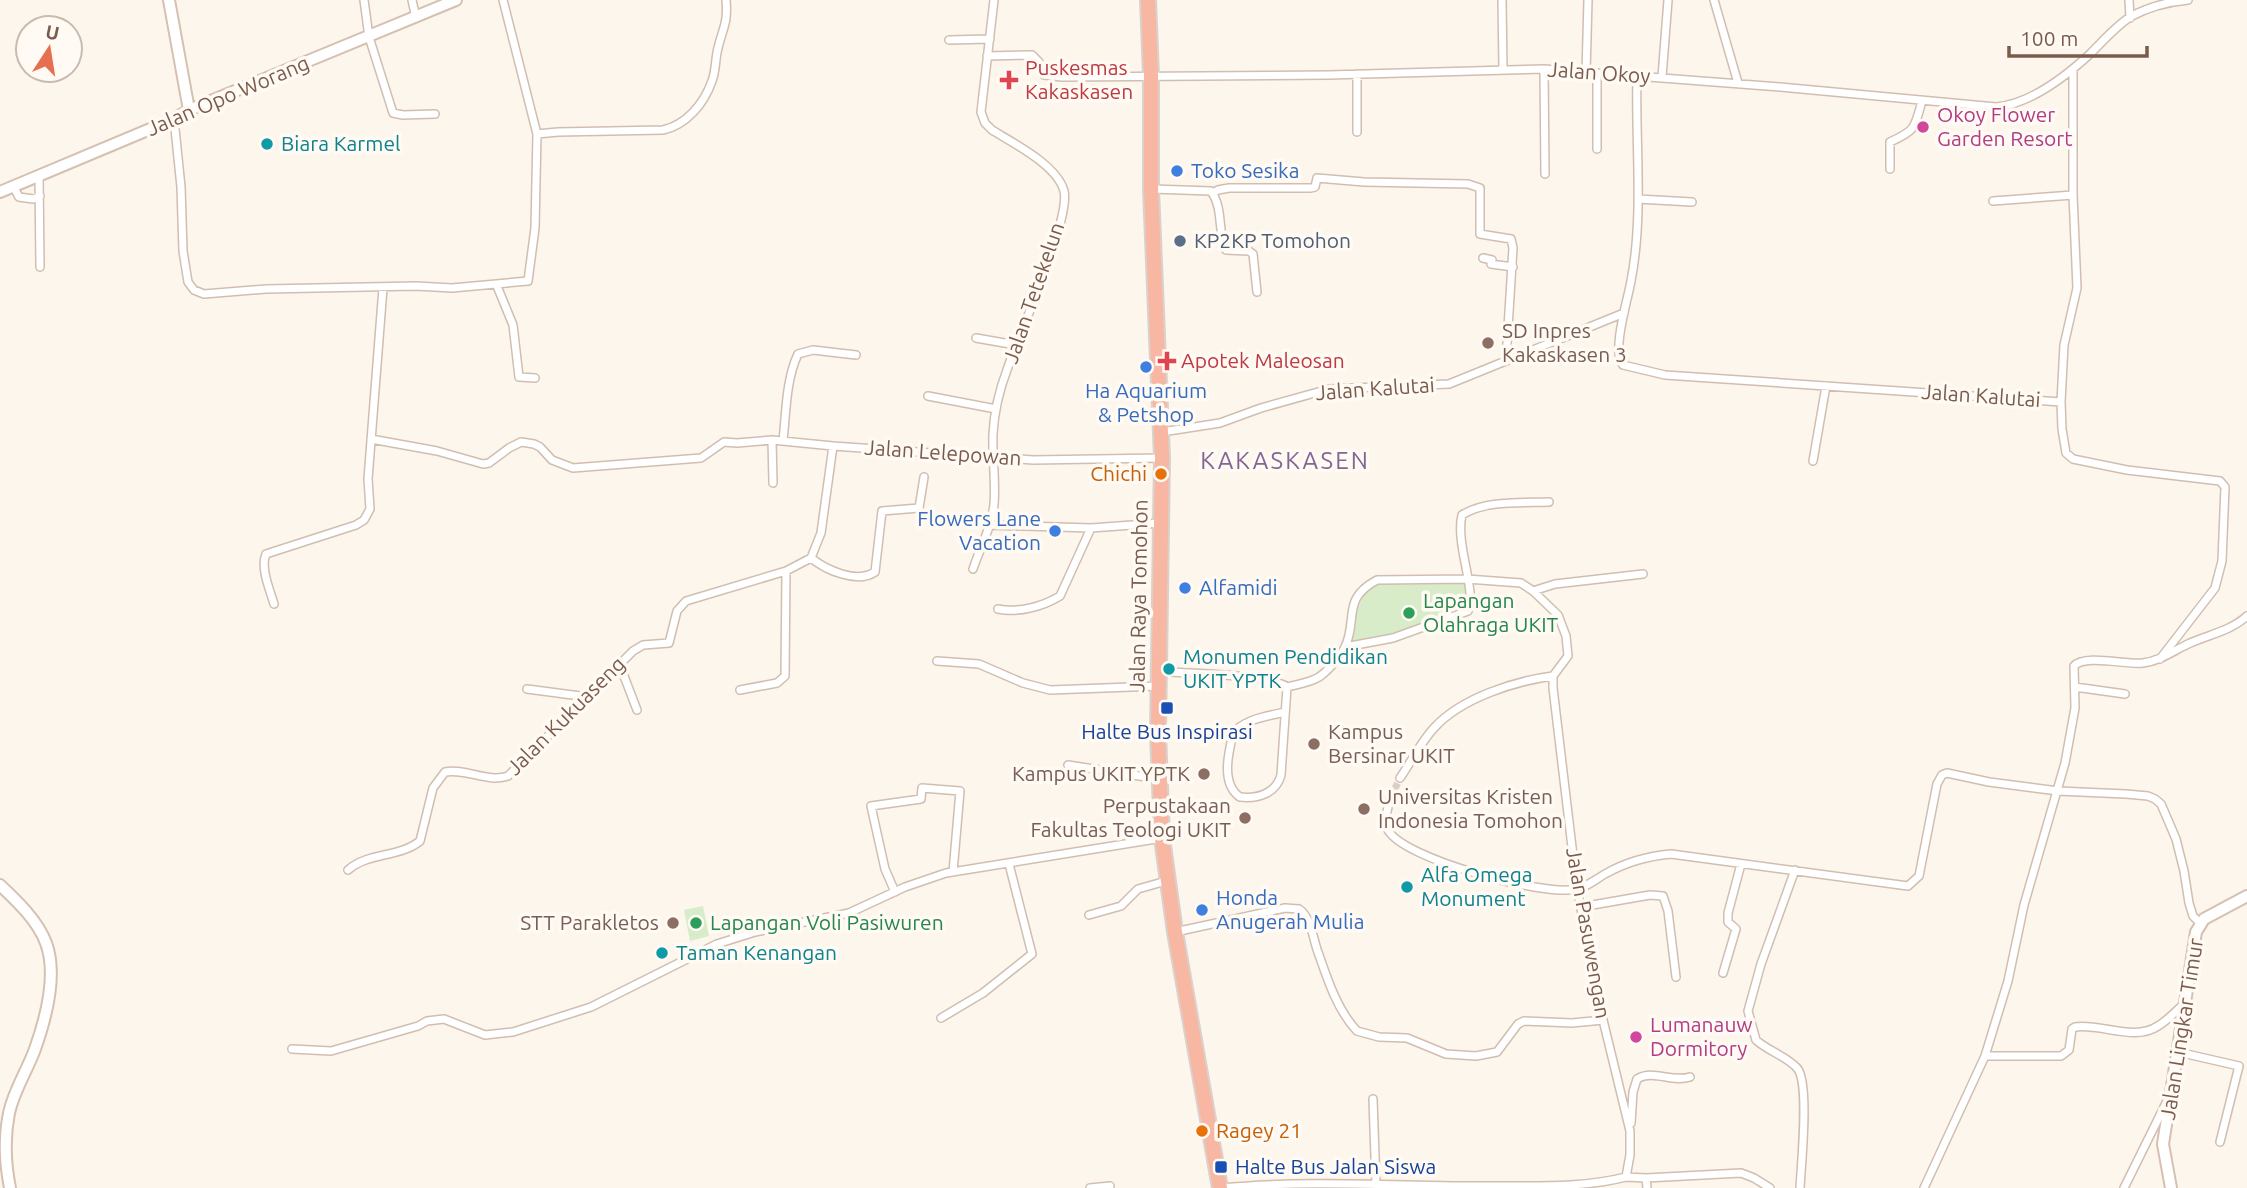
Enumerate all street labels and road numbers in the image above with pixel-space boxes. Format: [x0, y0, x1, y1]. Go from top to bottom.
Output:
street label: Jalan Opo Worang [143, 50, 312, 140]
street label: Jalan Okoy [1547, 56, 1651, 88]
street label: Jalan Tetekelun [998, 219, 1068, 366]
street label: Jalan Kalutai [1315, 372, 1435, 404]
street label: Jalan Kalutai [1921, 379, 2041, 411]
street label: Jalan Lelepowan [864, 435, 1022, 469]
street label: Jalan Raya Tomohon [1124, 499, 1152, 693]
street label: Jalan Kukuaseng [501, 651, 629, 779]
street label: Jalan Pasuwengan [1562, 845, 1616, 1020]
street label: Jalan Lingkar Timur [2155, 936, 2207, 1121]

